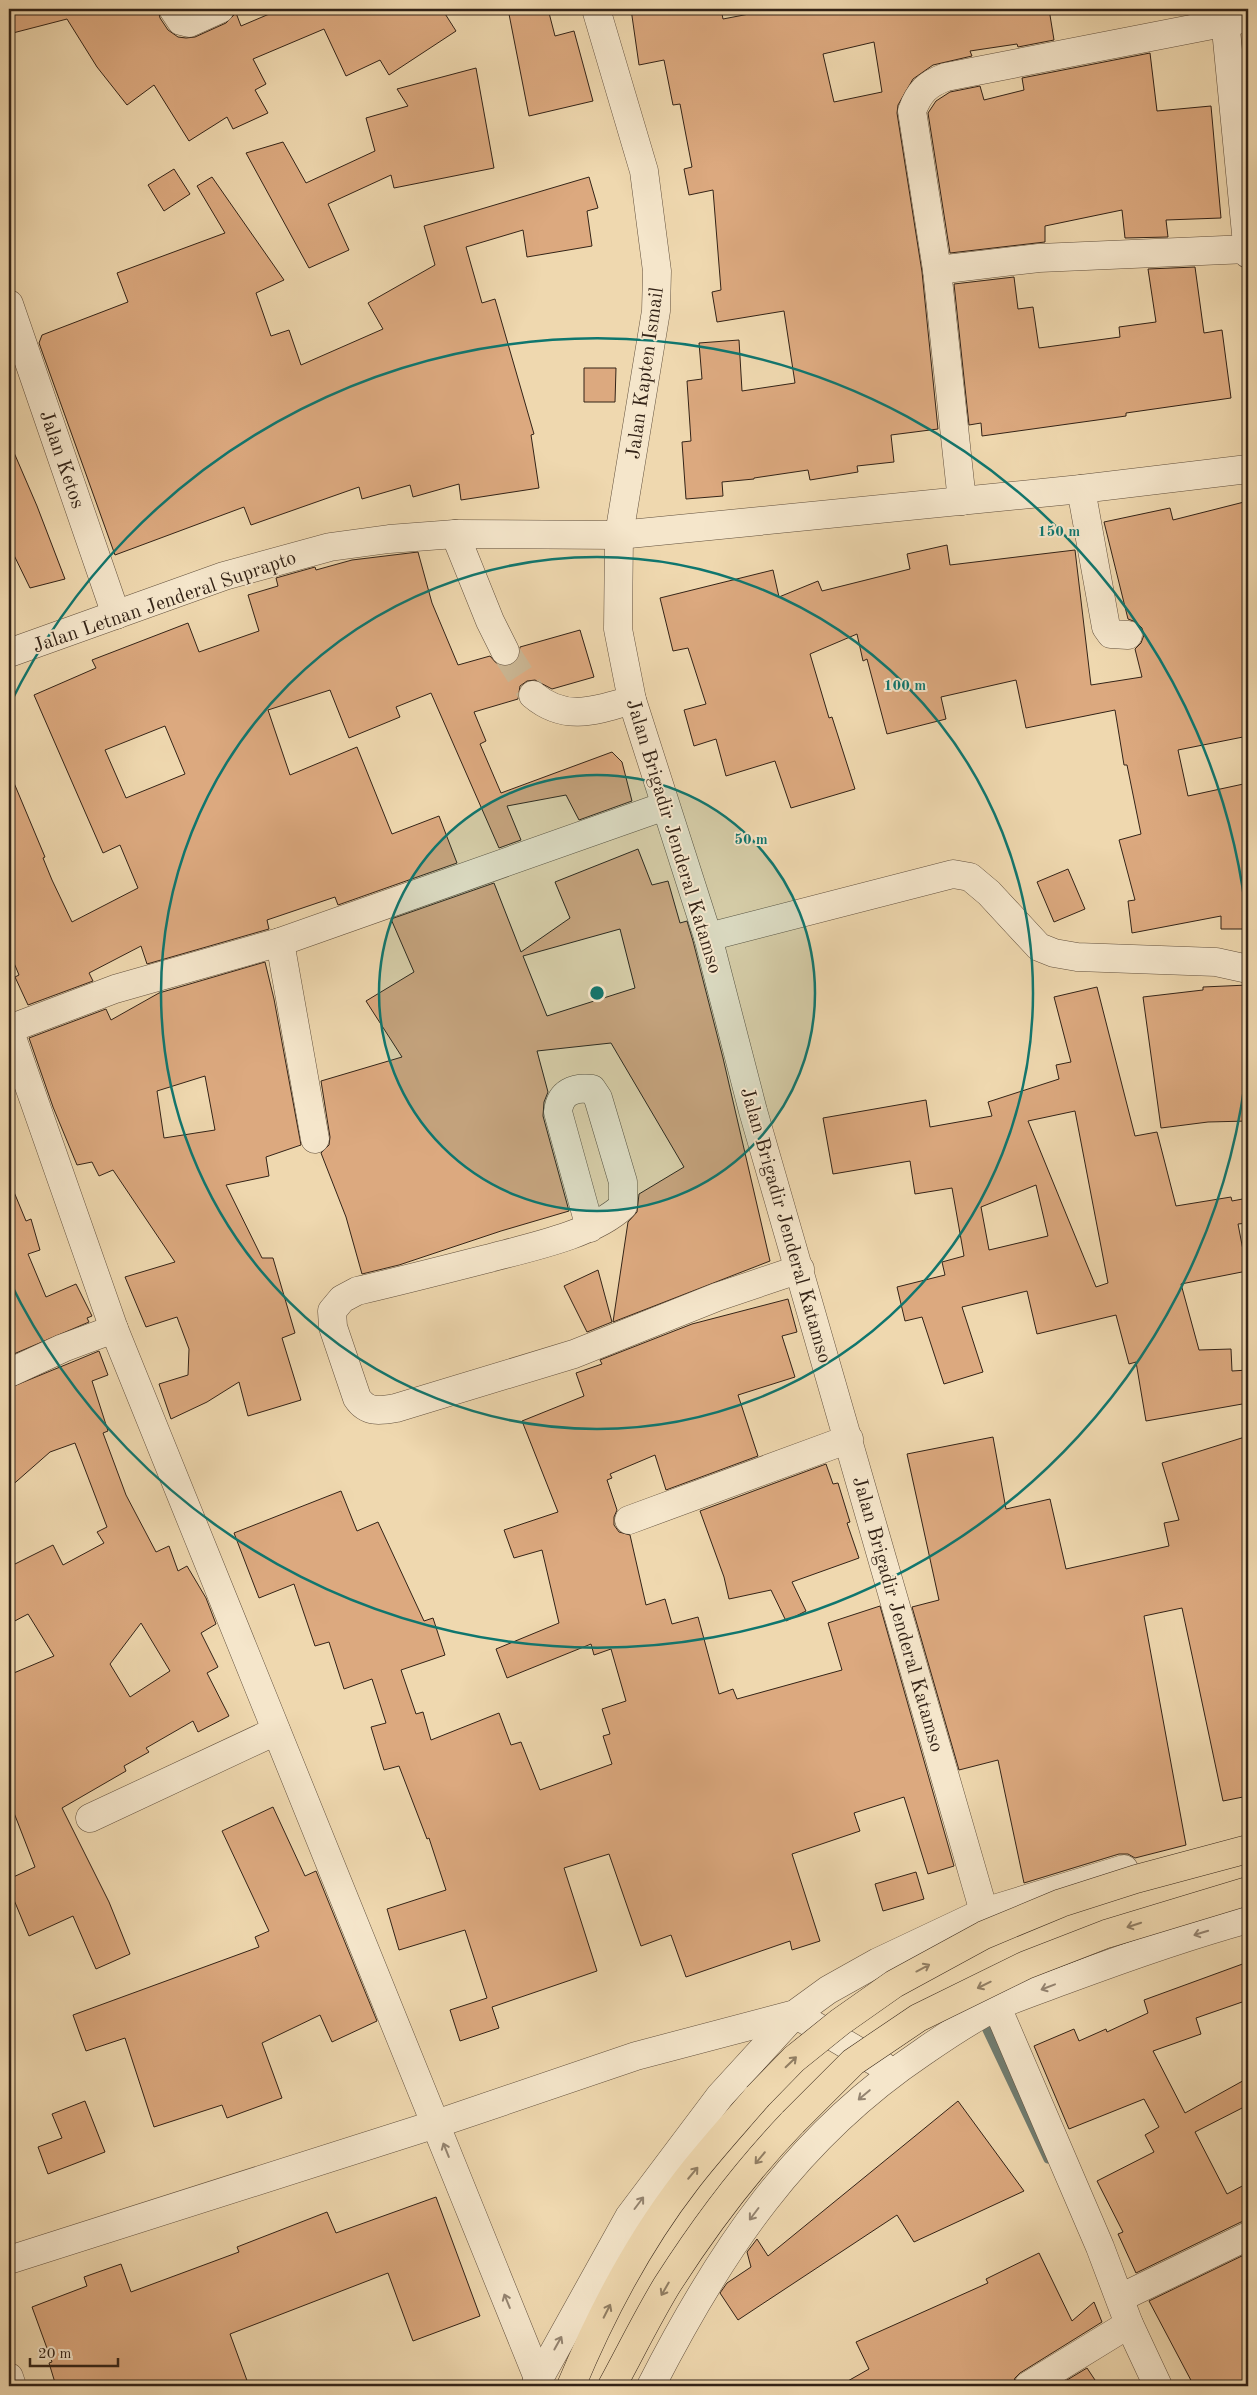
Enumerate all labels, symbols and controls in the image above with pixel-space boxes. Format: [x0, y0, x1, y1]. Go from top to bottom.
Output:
street label: Jalan Kapten Ismail [624, 286, 668, 461]
street label: Jalan Ketos [35, 408, 87, 511]
text: 150 m [1038, 525, 1080, 540]
street label: Jalan Letnan Jenderal Suprapto [30, 548, 299, 657]
text: 100 m [884, 679, 926, 694]
street label: Jalan Brigadir Jenderal Katamso [622, 697, 724, 976]
text: 50 m [734, 833, 768, 848]
centre of rings [588, 984, 606, 1002]
street label: Jalan Brigadir Jenderal Katamso [736, 1085, 834, 1366]
street label: Jalan Brigadir Jenderal Katamso [848, 1474, 946, 1755]
one-way arrow [1127, 1920, 1143, 1930]
one-way arrow [1194, 1928, 1210, 1938]
one-way arrow [916, 1963, 930, 1973]
one-way arrow [977, 1981, 992, 1991]
one-way arrow [1041, 1982, 1056, 1992]
one-way arrow [785, 2056, 798, 2068]
one-way arrow [858, 2090, 871, 2101]
one-way arrow [441, 2143, 451, 2158]
one-way arrow [754, 2151, 765, 2164]
one-way arrow [687, 2167, 698, 2180]
one-way arrow [634, 2196, 644, 2210]
one-way arrow [749, 2207, 759, 2221]
one-way arrow [659, 2282, 669, 2296]
one-way arrow [502, 2293, 511, 2309]
one-way arrow [602, 2303, 612, 2318]
scale bar [30, 2335, 118, 2367]
one-way arrow [553, 2337, 563, 2351]
text: 20 m [38, 2347, 72, 2362]

